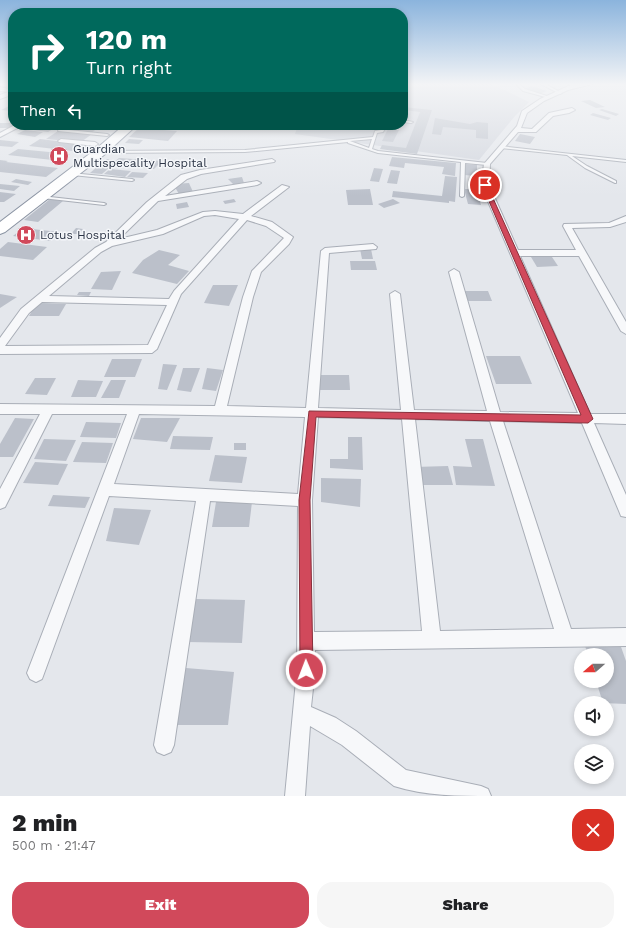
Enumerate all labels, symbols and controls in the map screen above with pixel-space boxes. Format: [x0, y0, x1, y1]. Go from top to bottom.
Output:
text: 120 m [86, 23, 167, 56]
icon: right [20, 24, 72, 76]
text: Turn right [86, 57, 172, 78]
icon: left [64, 100, 86, 122]
text: Then [20, 102, 56, 120]
place label: Guardian Multispecality Hospital [73, 142, 207, 170]
hospital icon: Guardian Multispecality Hospital [48, 145, 70, 167]
pin [468, 168, 502, 202]
icon: arrive [474, 174, 496, 196]
hospital icon: Lotus Hospital [15, 224, 37, 246]
place label: Lotus Hospital [40, 228, 126, 242]
north arrow [574, 648, 614, 688]
map controls [574, 648, 614, 784]
position arrow [285, 649, 327, 691]
button: sound [574, 696, 614, 736]
button: layers [574, 744, 614, 784]
text: 2 min [12, 809, 77, 837]
button: close [572, 809, 614, 851]
text: 500 m · 21:47 [12, 838, 95, 853]
button: Exit [12, 882, 309, 928]
button: Share [317, 882, 614, 928]

